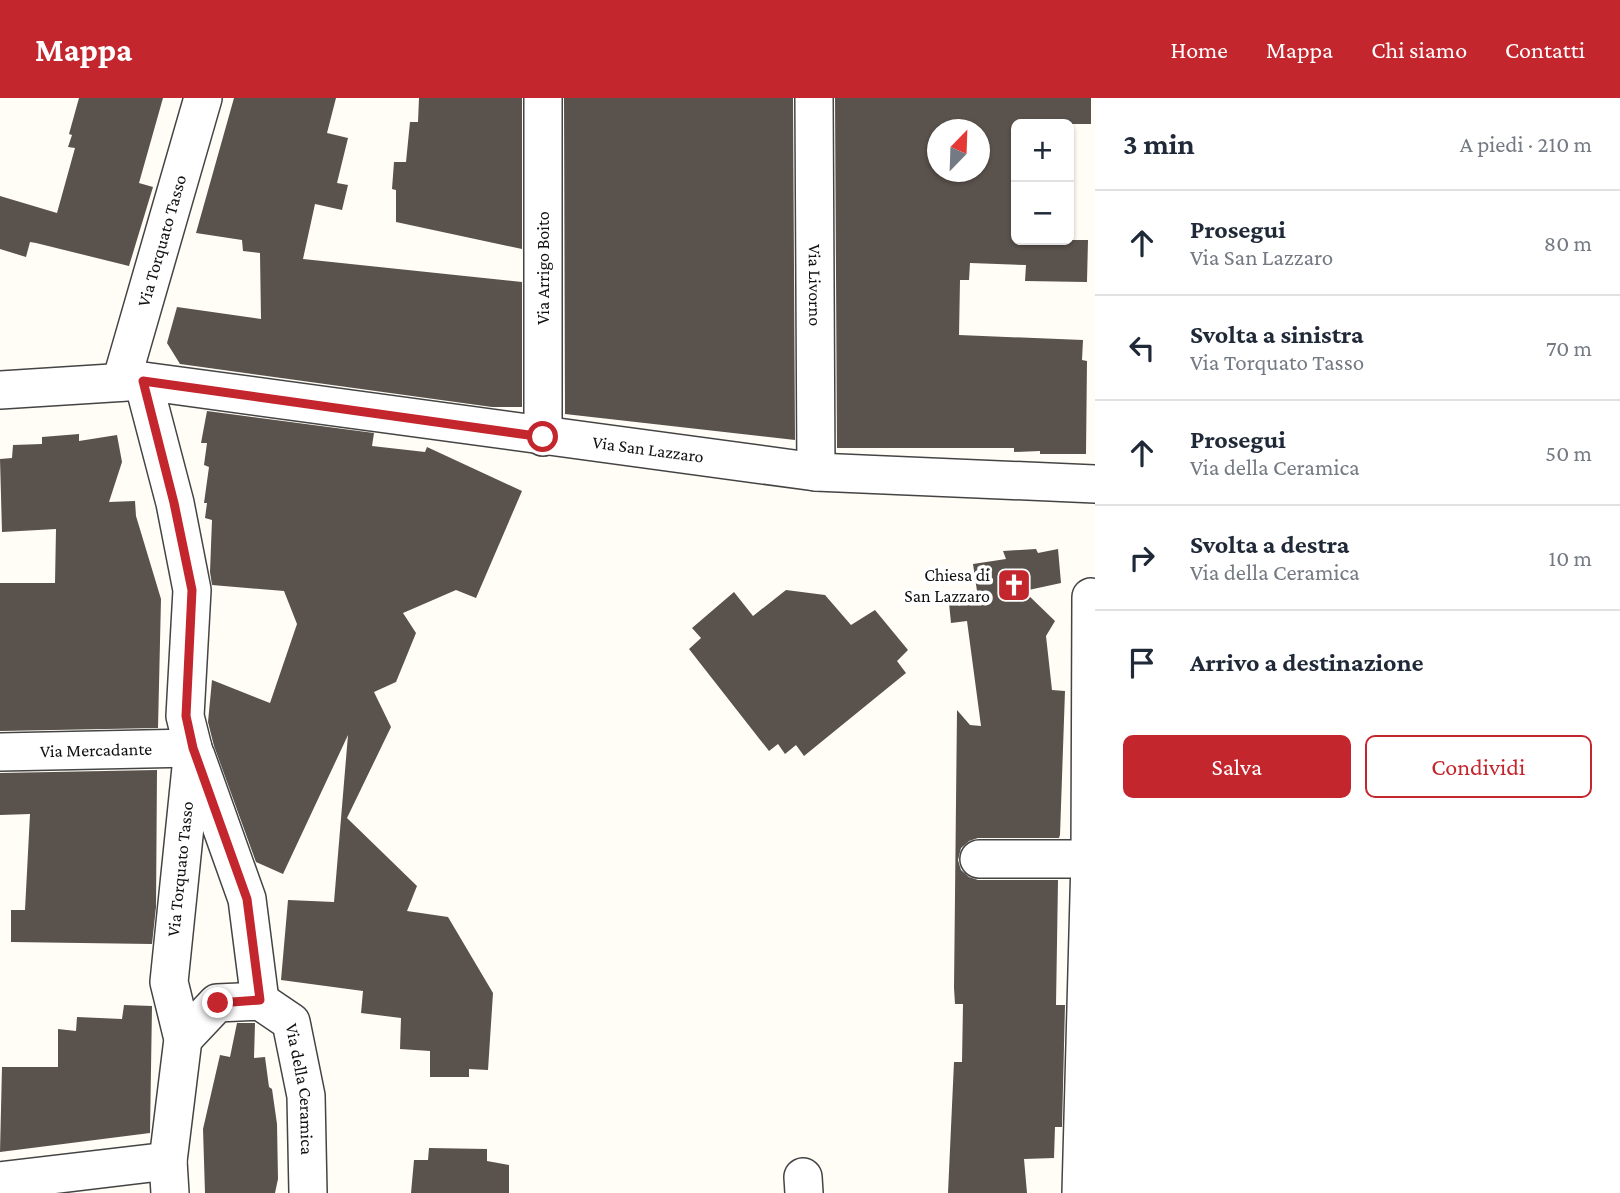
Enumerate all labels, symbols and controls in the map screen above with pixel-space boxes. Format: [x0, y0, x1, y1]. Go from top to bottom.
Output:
text: Mappa [35, 31, 132, 68]
text: Home [1170, 36, 1228, 63]
text: Mappa [1266, 36, 1333, 63]
text: Chi siamo [1371, 36, 1467, 63]
text: Contatti [1505, 36, 1585, 63]
north arrow [927, 119, 990, 182]
map controls [1011, 119, 1074, 245]
button: + [1011, 119, 1074, 182]
text: 3 min [1123, 127, 1195, 160]
text: A piedi · 210 m [1460, 131, 1592, 157]
street label: Via Torquato Tasso [133, 172, 190, 309]
button: − [1011, 182, 1074, 245]
street label: Via Arrigo Boito [533, 211, 553, 325]
text: Prosegui [1190, 215, 1286, 244]
icon: ahead [1123, 224, 1161, 262]
text: 80 m [1544, 230, 1592, 256]
street label: Via Livorno [805, 244, 825, 326]
text: Via San Lazzaro [1190, 244, 1333, 270]
text: Svolta a sinistra [1190, 320, 1364, 349]
icon: left [1123, 329, 1161, 367]
text: 70 m [1546, 335, 1592, 361]
text: Via Torquato Tasso [1190, 349, 1364, 375]
route start [527, 421, 558, 452]
text: Prosegui [1190, 425, 1286, 454]
street label: Via San Lazzaro [591, 432, 705, 467]
icon: ahead [1123, 434, 1161, 472]
text: 50 m [1545, 440, 1592, 466]
text: Via della Ceramica [1190, 454, 1360, 480]
text: Svolta a destra [1190, 530, 1349, 559]
icon: right [1123, 539, 1161, 577]
text: 10 m [1549, 545, 1592, 571]
text: Via della Ceramica [1190, 559, 1360, 585]
place label: Chiesa di San Lazzaro [904, 565, 990, 606]
church icon: Chiesa di San Lazzaro [995, 566, 1033, 604]
icon: arrive [1123, 644, 1161, 682]
text: Arrivo a destinazione [1190, 648, 1424, 677]
button: Salva [1123, 735, 1351, 798]
button: Condividi [1365, 735, 1592, 798]
street label: Via Mercadante [40, 739, 152, 761]
street label: Via Torquato Tasso [163, 800, 197, 938]
route end [202, 987, 233, 1018]
street label: Via della Ceramica [282, 1022, 317, 1155]

